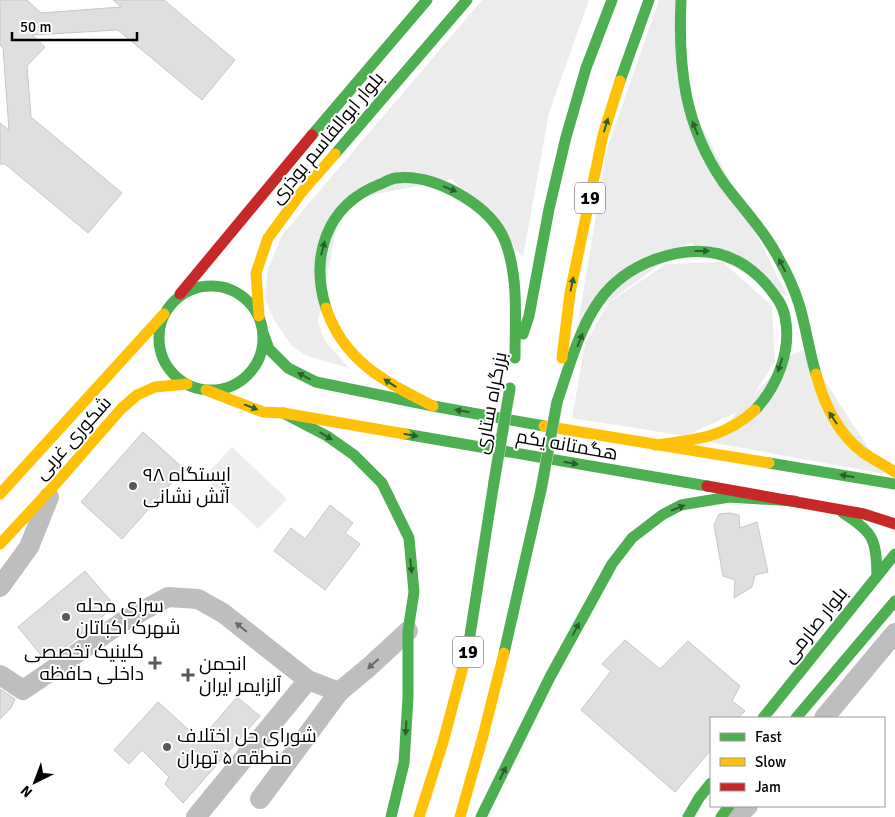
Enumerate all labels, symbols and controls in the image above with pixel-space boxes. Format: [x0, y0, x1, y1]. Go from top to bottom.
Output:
scale bar [12, 10, 138, 42]
text: 50 m [20, 18, 51, 36]
street label: بلوار ابوالقاسم بوذری [265, 67, 390, 210]
one-way arrow [602, 118, 610, 133]
one-way arrow [691, 120, 699, 135]
road number: 19 [575, 182, 605, 214]
one-way arrow [443, 185, 458, 193]
one-way arrow [319, 240, 327, 255]
one-way arrow [695, 247, 711, 255]
one-way arrow [778, 258, 786, 272]
one-way arrow [568, 277, 576, 292]
one-way arrow [576, 332, 584, 347]
street label: بزرگراه ستاری [469, 350, 513, 456]
one-way arrow [776, 358, 784, 373]
one-way arrow [297, 372, 312, 380]
one-way arrow [383, 378, 397, 387]
street label: شکوری غربی [29, 391, 117, 485]
one-way arrow [244, 404, 259, 412]
one-way arrow [454, 407, 470, 415]
one-way arrow [828, 411, 837, 425]
street label: هگمتانه یکم [514, 424, 620, 467]
one-way arrow [320, 432, 333, 441]
one-way arrow [404, 432, 420, 440]
one-way arrow [564, 459, 580, 467]
place label: ایستگاه ۹۸ آتش نشانی [143, 463, 231, 509]
one-way arrow [839, 472, 855, 480]
marker: ایستگاه ۹۸ آتش نشانی [127, 480, 139, 492]
one-way arrow [671, 503, 685, 511]
one-way arrow [408, 559, 416, 575]
street label: بلوار صارمی [777, 582, 853, 668]
place label: سرای محله شهرک اکباتان [76, 594, 181, 640]
marker: سرای محله شهرک اکباتان [60, 611, 72, 623]
one-way arrow [235, 622, 248, 633]
one-way arrow [572, 622, 581, 635]
road number: 19 [453, 636, 483, 668]
place label: کلینیک تخصصی داخلی حافظه [24, 640, 144, 686]
place label: انجمن آلزایمر ایران [199, 652, 282, 698]
marker: کلینیک تخصصی داخلی حافظه [148, 656, 162, 670]
one-way arrow [367, 658, 379, 670]
marker: انجمن آلزایمر ایران [181, 668, 195, 682]
legend [710, 717, 885, 807]
one-way arrow [402, 720, 410, 736]
place label: شورای حل اختلاف منطقه ۵ تهران [177, 724, 317, 770]
text: Fast [755, 728, 782, 746]
marker: شورای حل اختلاف منطقه ۵ تهران [161, 741, 173, 753]
text: Slow [755, 753, 786, 771]
north arrow [10, 757, 60, 807]
one-way arrow [499, 766, 507, 780]
text: Jam [755, 778, 781, 796]
text: N [17, 782, 36, 801]

